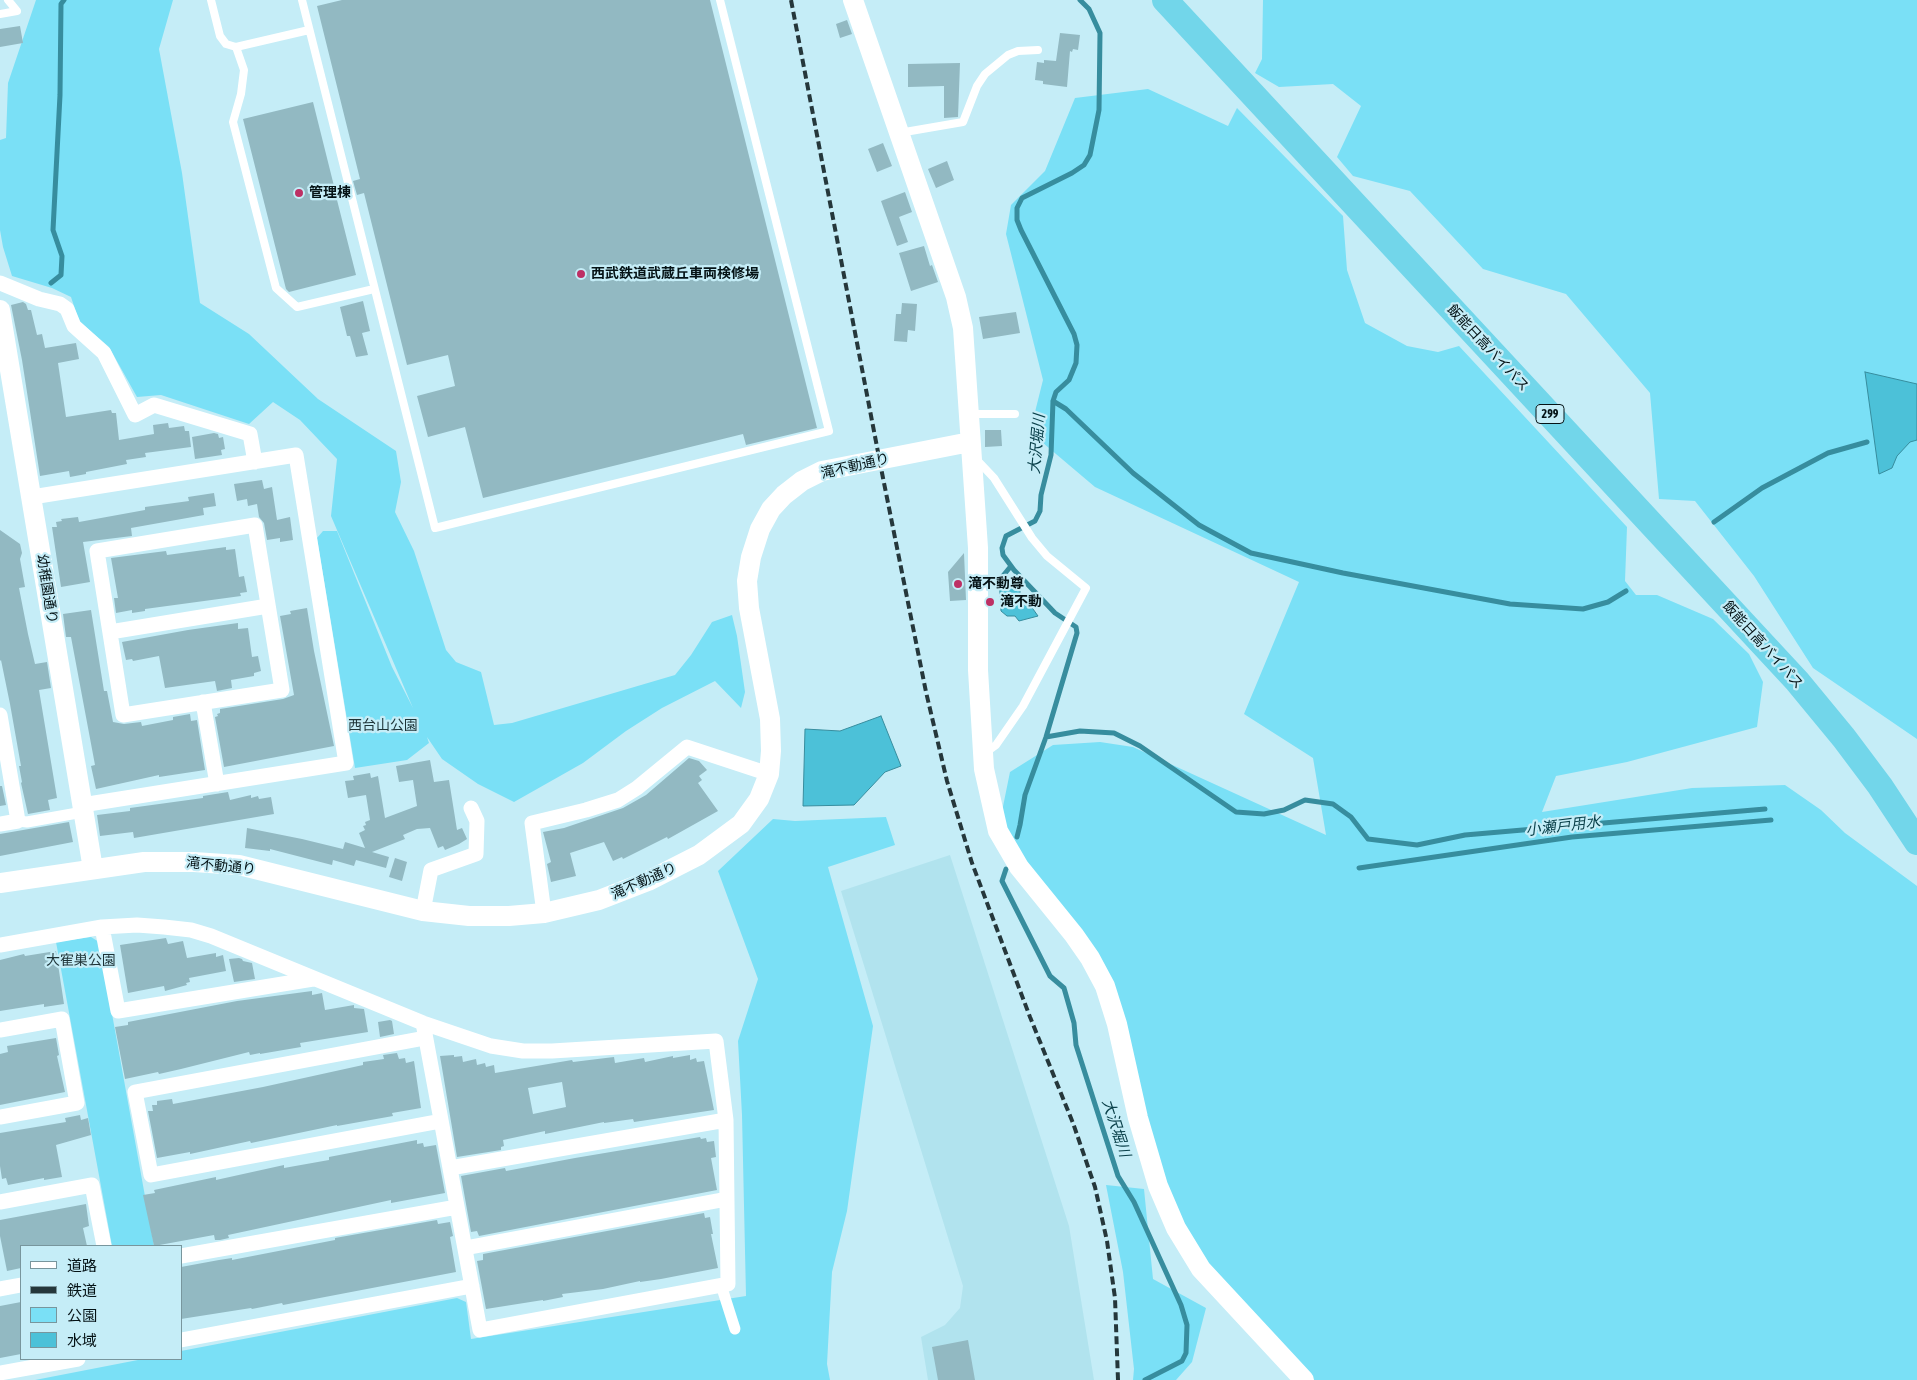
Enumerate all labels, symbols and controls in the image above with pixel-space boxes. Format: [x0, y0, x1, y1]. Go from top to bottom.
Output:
place label: 管理棟 [309, 185, 351, 201]
marker: 管理棟 [293, 187, 305, 199]
place label: 西武鉄道武蔵丘車両検修場 [591, 266, 759, 282]
marker: 西武鉄道武蔵丘車両検修場 [575, 268, 587, 280]
street label: 飯能日高バイパス [1444, 301, 1532, 395]
road number: 299 [1536, 404, 1564, 424]
water label: 大沢堀川 [1025, 413, 1049, 475]
street label: 滝不動通り [819, 450, 891, 482]
street label: 幼稚園通り [33, 553, 61, 625]
place label: 滝不動尊 [968, 576, 1024, 592]
marker: 滝不動尊 [952, 578, 964, 590]
place label: 滝不動 [1000, 594, 1042, 610]
marker: 滝不動 [984, 596, 996, 608]
street label: 飯能日高バイパス [1719, 598, 1807, 692]
park label: 西台山公園 [348, 718, 418, 734]
water label: 小瀬戸用水 [1525, 812, 1601, 840]
street label: 滝不動通り [185, 854, 257, 878]
street label: 滝不動通り [609, 859, 679, 903]
park label: 大寉巣公園 [46, 953, 116, 969]
water label: 大沢堀川 [1098, 1097, 1134, 1159]
legend [20, 1245, 182, 1360]
text: 道路 [67, 1257, 97, 1274]
text: 鉄道 [67, 1282, 97, 1299]
text: 公園 [67, 1307, 97, 1324]
text: 水域 [67, 1332, 97, 1349]

